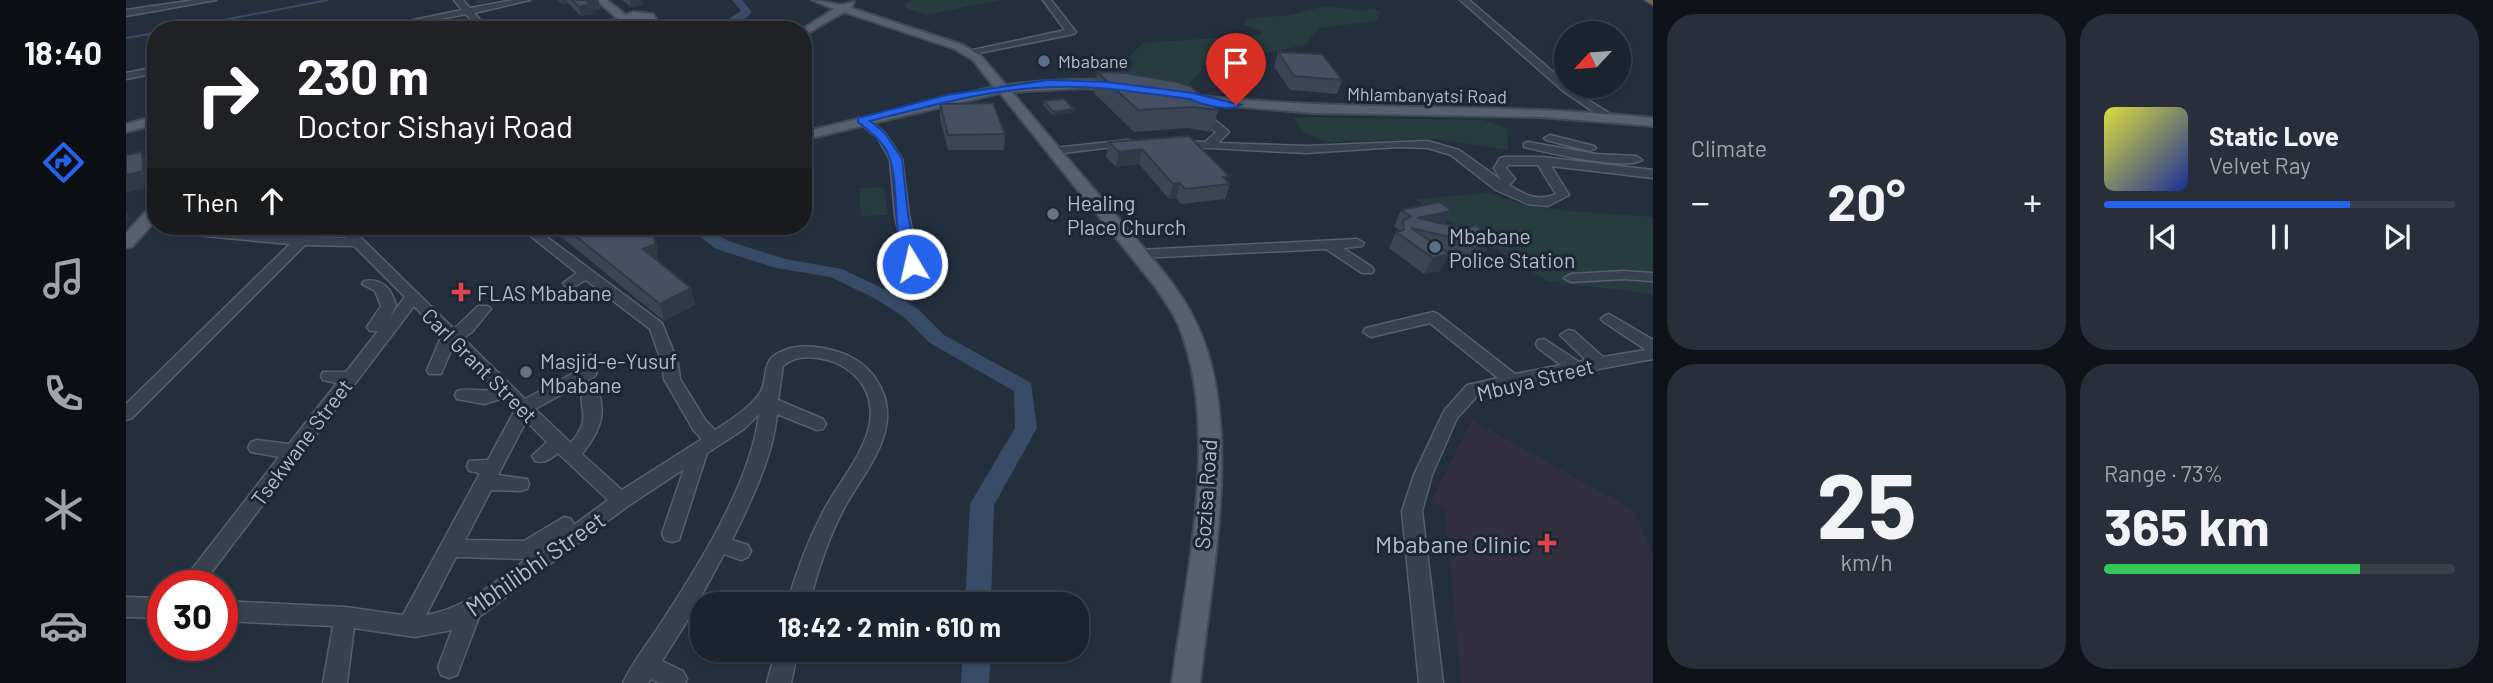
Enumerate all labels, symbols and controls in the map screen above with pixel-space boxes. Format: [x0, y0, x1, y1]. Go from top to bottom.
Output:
north arrow [1554, 21, 1631, 98]
map controls [1554, 21, 1631, 98]
text: 18:40 [24, 33, 102, 71]
pin [1206, 33, 1266, 105]
icon: arrive [1217, 44, 1255, 82]
text: 230 m [297, 46, 429, 105]
icon: right [182, 49, 273, 140]
place label: Mbabane [1058, 50, 1128, 72]
marker: Mbabane [1036, 53, 1052, 69]
street label: Mhlambanyatsi Road [1347, 83, 1507, 107]
text: Doctor Sishayi Road [297, 106, 573, 144]
text: Static Love [2209, 120, 2339, 151]
text: Climate [1691, 134, 1767, 162]
icon: directions [39, 138, 88, 187]
text: Velvet Ray [2209, 151, 2311, 179]
text: 20° [1827, 169, 1906, 231]
text: − [1691, 178, 1710, 224]
text: + [2023, 178, 2042, 224]
icon: ahead [253, 182, 291, 220]
text: Then [182, 186, 239, 217]
place label: Healing Place Church [1067, 190, 1186, 239]
marker: Healing Place Church [1045, 206, 1061, 222]
icon: previous [2144, 218, 2182, 256]
icon: pause [2261, 218, 2299, 256]
icon: next [2378, 218, 2416, 256]
place label: Mbabane Police Station [1449, 223, 1575, 272]
position arrow [875, 227, 949, 301]
marker: Mbabane Police Station [1427, 239, 1443, 255]
icon: music [39, 254, 88, 303]
place label: FLAS Mbabane [477, 280, 612, 305]
marker: FLAS Mbabane [451, 282, 471, 302]
street label: Carl Grant Street [418, 303, 542, 427]
place label: Masjid-e-Yusuf Mbabane [540, 348, 677, 397]
street label: Mbuya Street [1474, 352, 1596, 406]
marker: Masjid-e-Yusuf Mbabane [518, 364, 534, 380]
icon: phone [39, 369, 88, 418]
street label: Tsekwane Street [245, 374, 357, 510]
street label: Sozisa Road [1189, 438, 1221, 550]
text: 25 [1816, 448, 1917, 557]
text: Range · 73% [2104, 459, 2223, 487]
icon: climate [39, 485, 88, 534]
text: 365 km [2104, 494, 2270, 556]
street label: Mbhilibhi Street [460, 504, 610, 622]
place label: Mbabane Clinic [1375, 529, 1531, 558]
marker: Mbabane Clinic [1537, 533, 1557, 553]
text: km/h [1840, 548, 1893, 576]
speed limit sign: 30 [147, 570, 238, 661]
icon: car [39, 601, 88, 650]
text: 18:42 · 2 min · 610 m [778, 611, 1001, 642]

